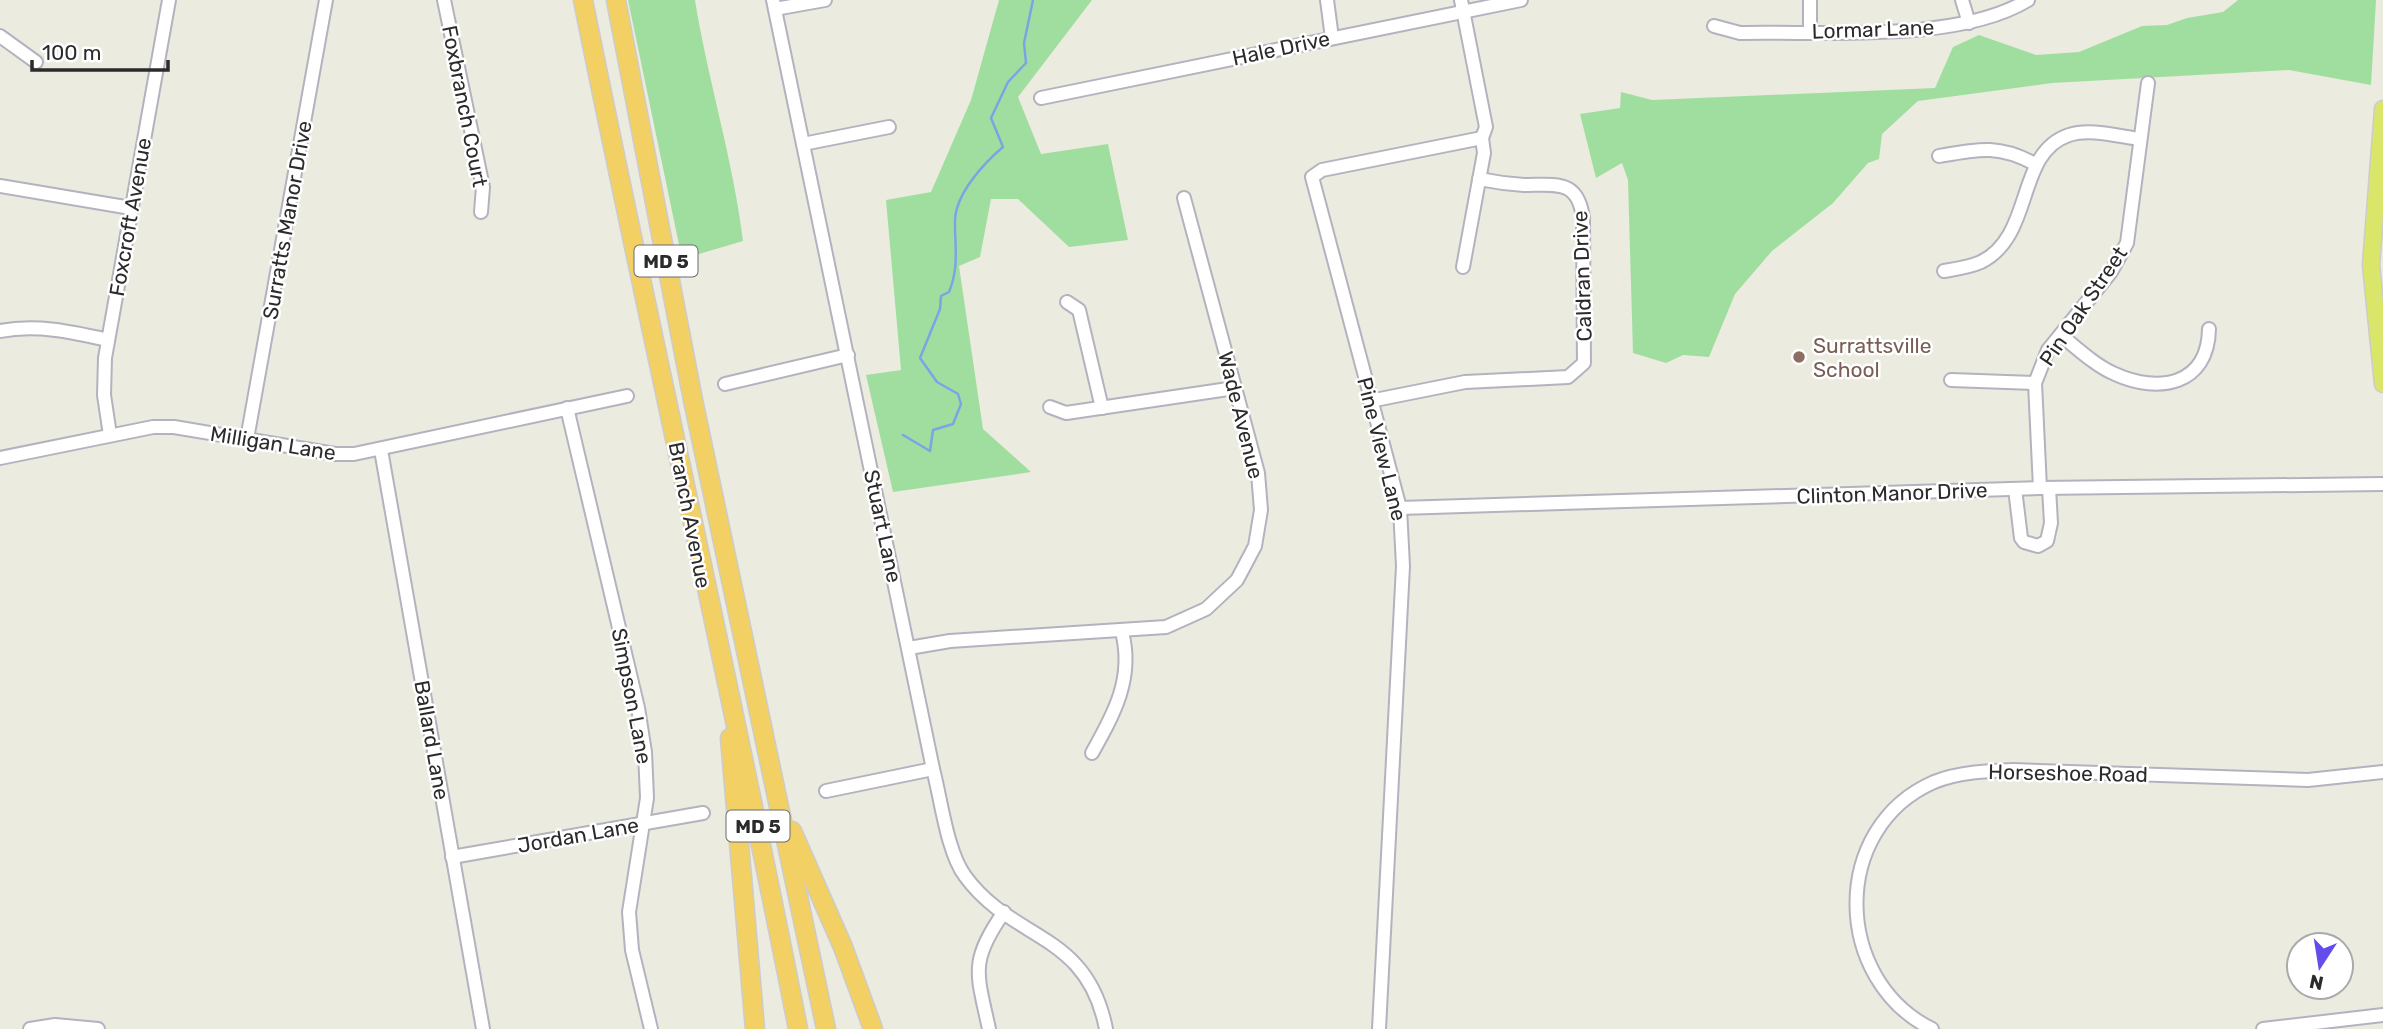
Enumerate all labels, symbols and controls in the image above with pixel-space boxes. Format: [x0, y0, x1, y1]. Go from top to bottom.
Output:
street label: Lormar Lane [1811, 14, 1935, 44]
street label: Foxbranch Court [437, 23, 493, 189]
street label: Hale Drive [1230, 25, 1332, 71]
scale bar [32, 28, 168, 72]
text: 100 m [42, 40, 101, 65]
street label: Surratts Manor Drive [257, 119, 317, 321]
street label: Foxcroft Avenue [104, 136, 156, 298]
street label: Caldran Drive [1567, 210, 1597, 342]
street label: Pin Oak Street [2034, 242, 2132, 370]
road number: MD 5 [634, 246, 698, 276]
place label: Surrattsville School [1813, 333, 1931, 382]
street label: Wade Avenue [1213, 349, 1269, 481]
marker: Surrattsville School [1791, 349, 1807, 365]
street label: Pine View Lane [1352, 375, 1412, 523]
street label: Milligan Lane [208, 421, 338, 465]
street label: Branch Avenue [664, 440, 716, 590]
street label: Stuart Lane [859, 467, 907, 585]
street label: Clinton Manor Drive [1796, 477, 1988, 509]
street label: Simpson Lane [607, 626, 657, 766]
street label: Ballard Lane [409, 678, 455, 802]
street label: Horseshoe Road [1988, 759, 2148, 787]
road number: MD 5 [726, 810, 790, 842]
street label: Jordan Lane [515, 812, 641, 858]
north arrow [2285, 931, 2355, 1001]
text: N [2307, 969, 2326, 995]

